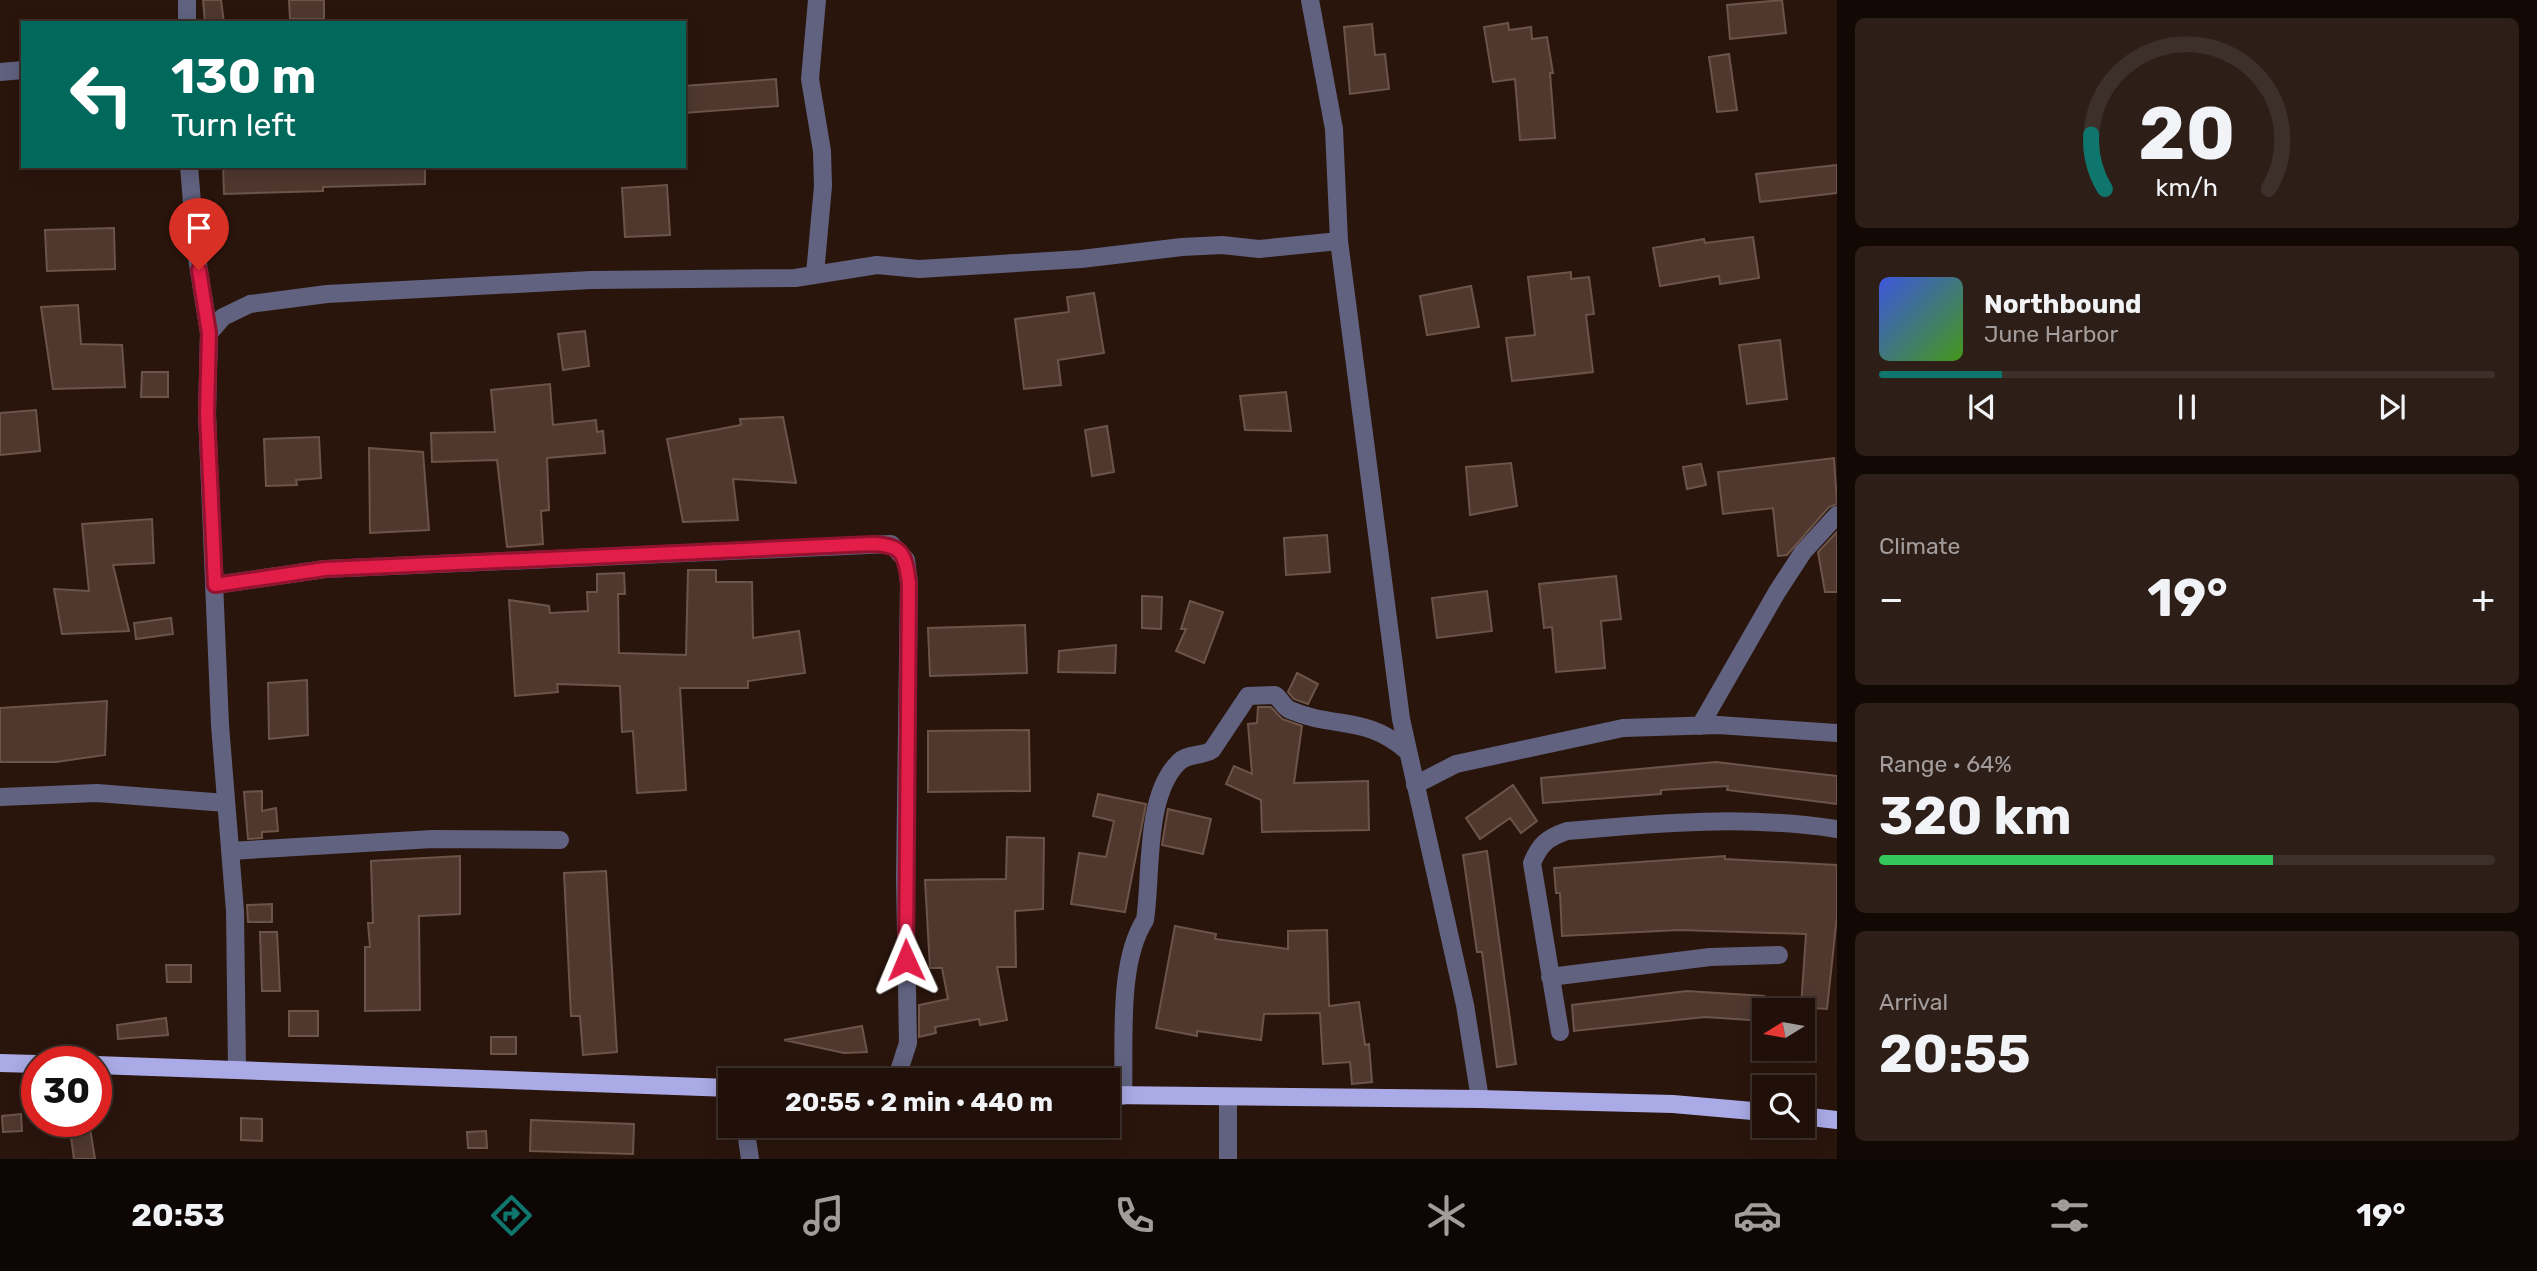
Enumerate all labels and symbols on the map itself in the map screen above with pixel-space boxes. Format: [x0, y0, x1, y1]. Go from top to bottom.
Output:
pin [169, 198, 229, 270]
position arrow [869, 923, 943, 997]
north arrow [1752, 998, 1815, 1060]
speed limit sign: 30 [21, 1046, 112, 1137]

